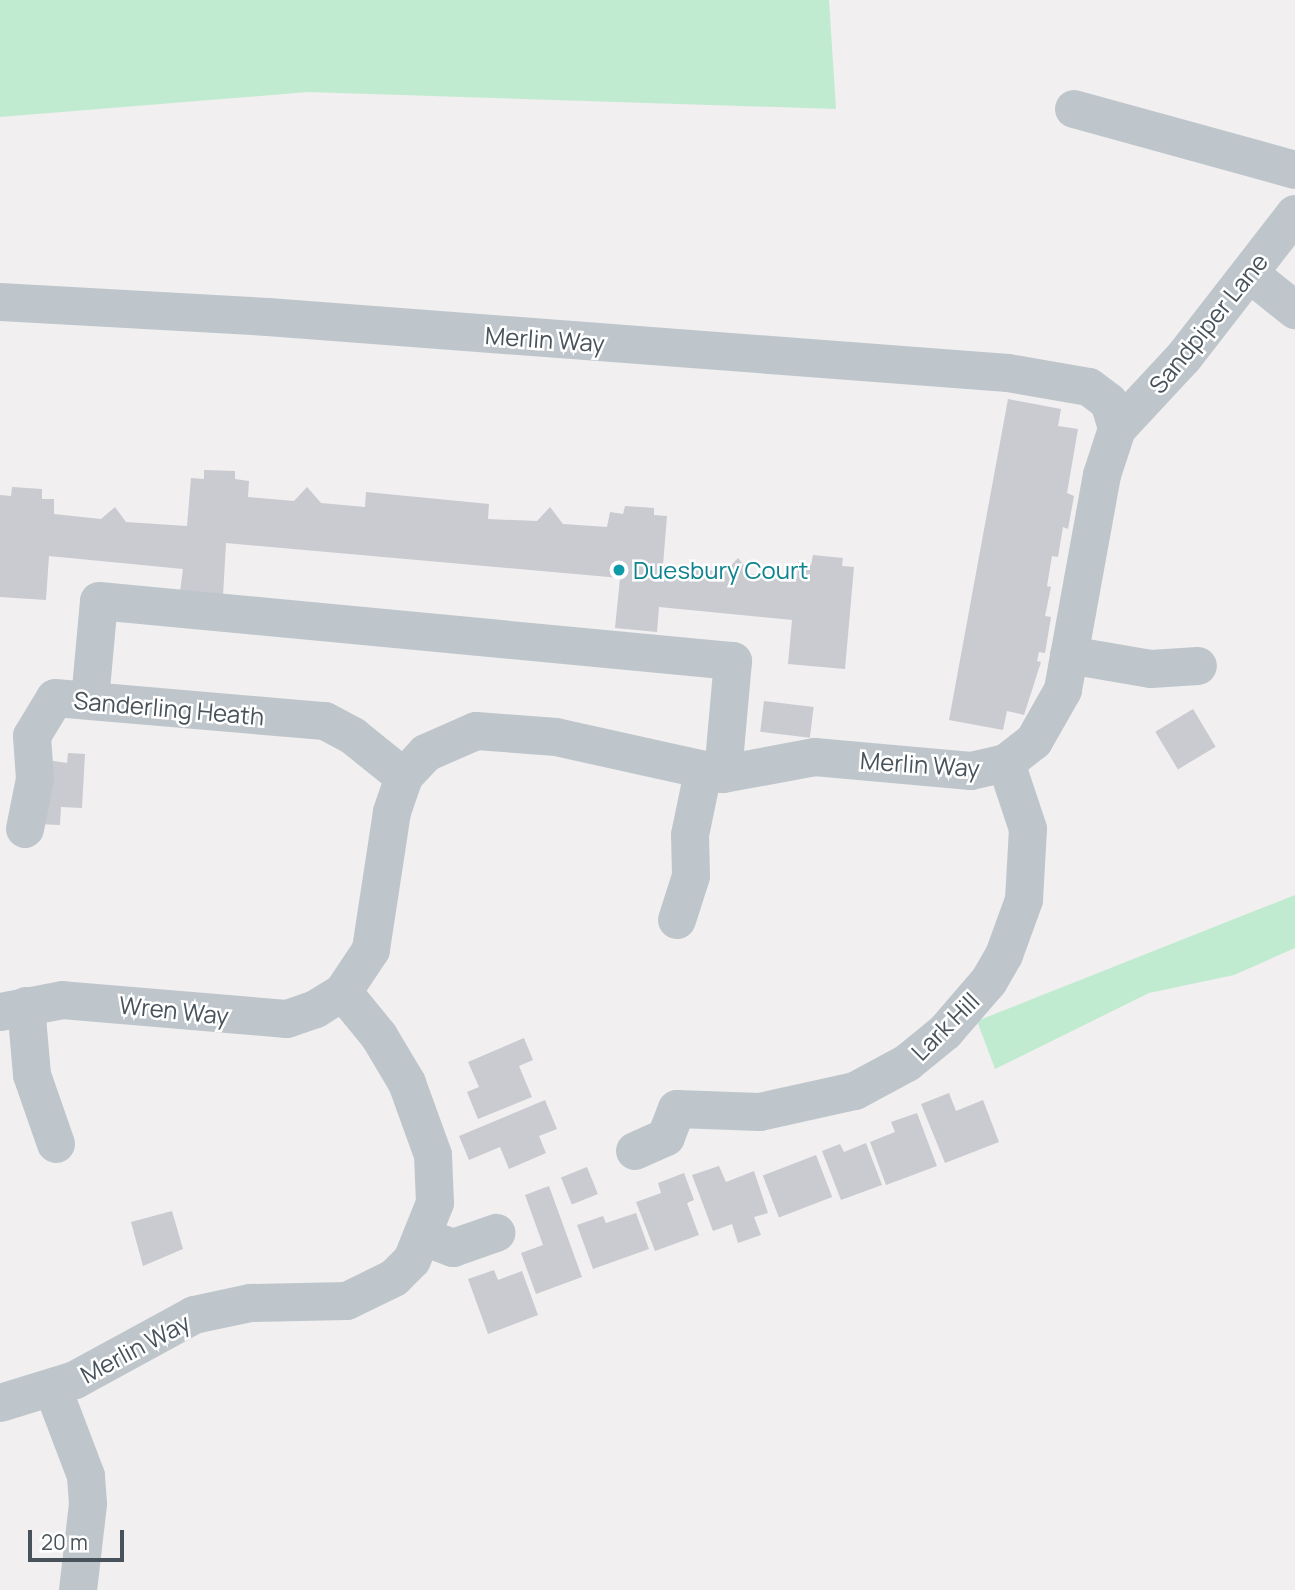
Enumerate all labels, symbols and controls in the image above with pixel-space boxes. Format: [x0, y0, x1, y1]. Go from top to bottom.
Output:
street label: Sandpiper Lane [1143, 247, 1273, 399]
street label: Merlin Way [484, 320, 606, 358]
place label: Duesbury Court [633, 556, 808, 584]
marker: Duesbury Court [611, 562, 627, 578]
street label: Sanderling Heath [73, 685, 265, 731]
street label: Merlin Way [859, 745, 981, 783]
street label: Lark Hill [905, 986, 985, 1066]
street label: Wren Way [118, 990, 230, 1030]
street label: Merlin Way [75, 1307, 195, 1389]
scale bar [32, 1516, 128, 1560]
text: 20 m [41, 1528, 88, 1556]

